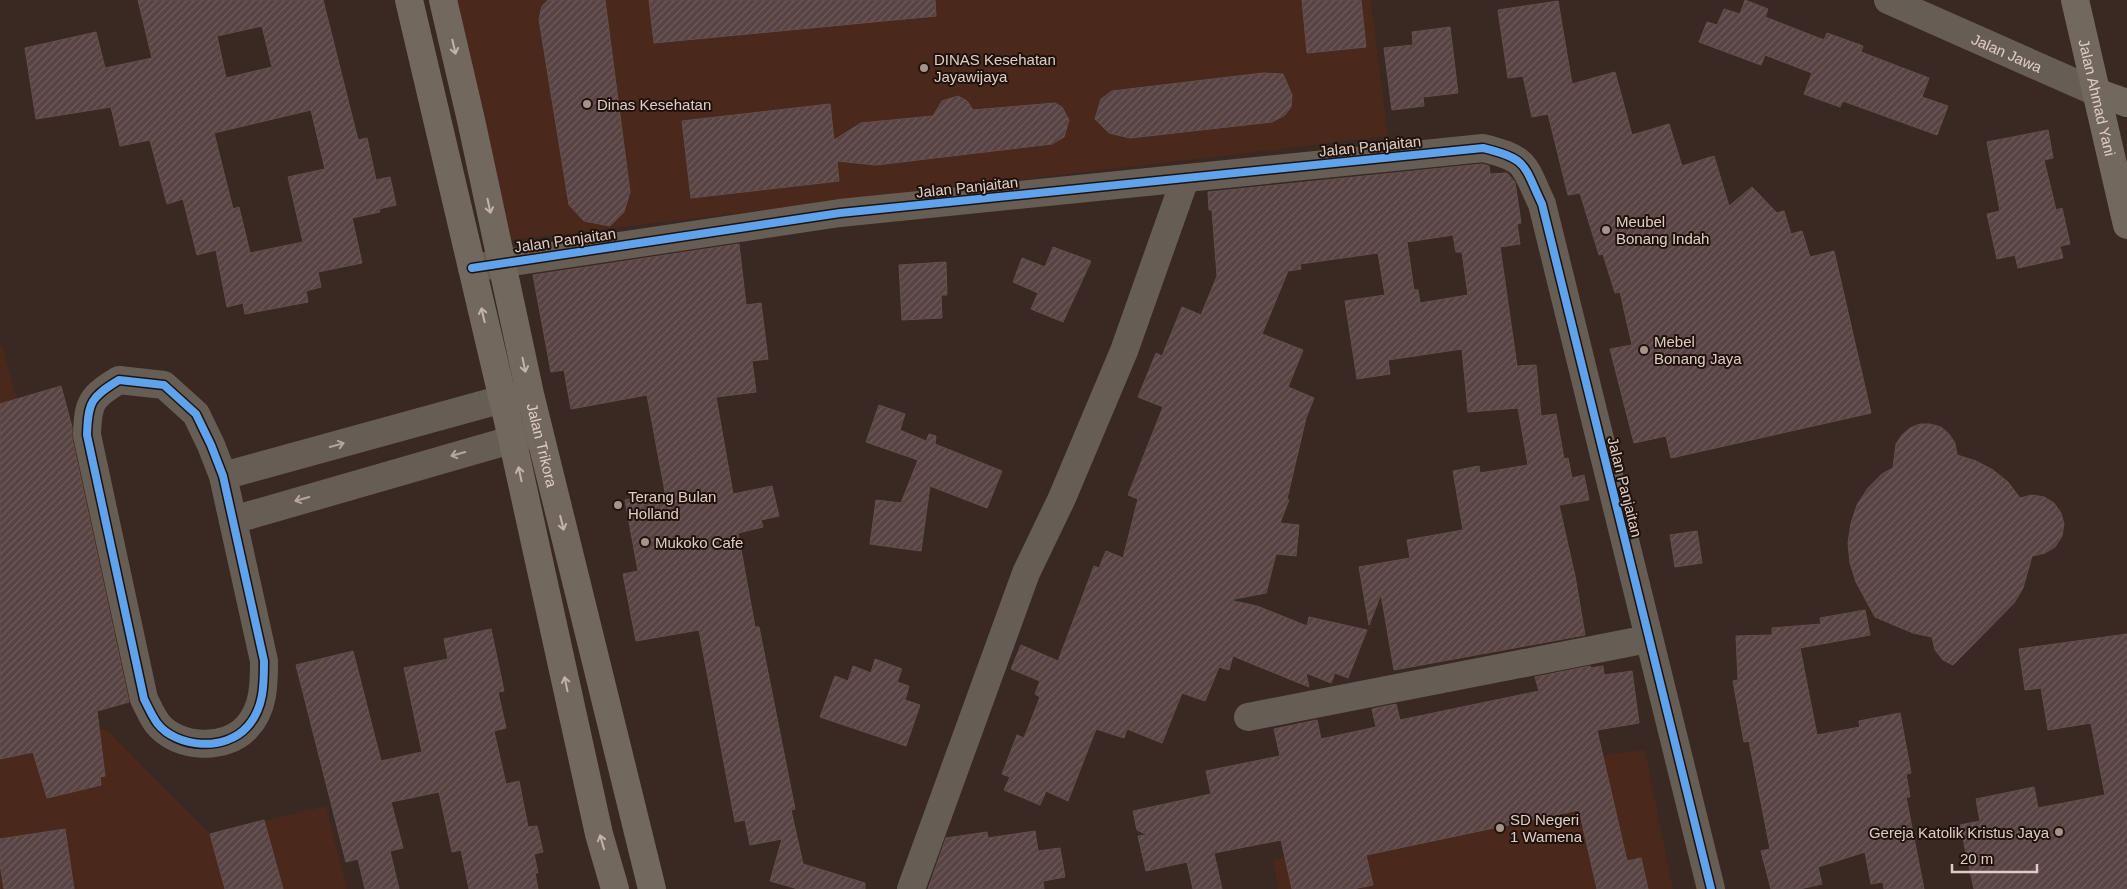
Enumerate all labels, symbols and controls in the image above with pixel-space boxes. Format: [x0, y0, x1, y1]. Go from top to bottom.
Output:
street label: Jalan Jawa [1969, 30, 2045, 76]
street label: Jalan Ahmad Yani [2076, 37, 2119, 158]
one-way arrow [450, 39, 459, 55]
place label: DINAS Kesehatan Jayawijaya [934, 51, 1056, 85]
marker: DINAS Kesehatan Jayawijaya [918, 62, 930, 74]
place label: Dinas Kesehatan [597, 96, 711, 113]
marker: Dinas Kesehatan [581, 98, 593, 110]
street label: Jalan Panjaitan [1318, 132, 1422, 160]
street label: Jalan Panjaitan [915, 173, 1019, 201]
one-way arrow [485, 198, 494, 214]
place label: Meubel Bonang Indah [1616, 213, 1709, 247]
street label: Jalan Panjaitan [513, 224, 617, 256]
marker: Meubel Bonang Indah [1600, 224, 1612, 236]
one-way arrow [478, 308, 487, 324]
place label: Mebel Bonang Jaya [1654, 333, 1742, 367]
marker: Mebel Bonang Jaya [1638, 344, 1650, 356]
one-way arrow [520, 356, 529, 372]
street label: Jalan Trikora [524, 401, 561, 489]
street label: Jalan Panjaitan [1604, 435, 1646, 539]
one-way arrow [329, 440, 345, 449]
one-way arrow [451, 449, 467, 459]
one-way arrow [515, 466, 524, 482]
place label: Terang Bulan Holland [628, 488, 716, 522]
one-way arrow [295, 495, 311, 505]
marker: Terang Bulan Holland [612, 499, 624, 511]
one-way arrow [558, 514, 567, 530]
place label: Mukoko Cafe [655, 534, 743, 551]
marker: Mukoko Cafe [639, 536, 651, 548]
one-way arrow [561, 676, 570, 692]
place label: SD Negeri 1 Wamena [1510, 811, 1583, 845]
marker: SD Negeri 1 Wamena [1494, 822, 1506, 834]
place label: Gereja Katolik Kristus Jaya [1869, 824, 2050, 841]
marker: Gereja Katolik Kristus Jaya [2053, 826, 2065, 838]
one-way arrow [596, 835, 606, 851]
scale bar [1952, 842, 2037, 874]
text: 20 m [1960, 850, 1993, 867]

